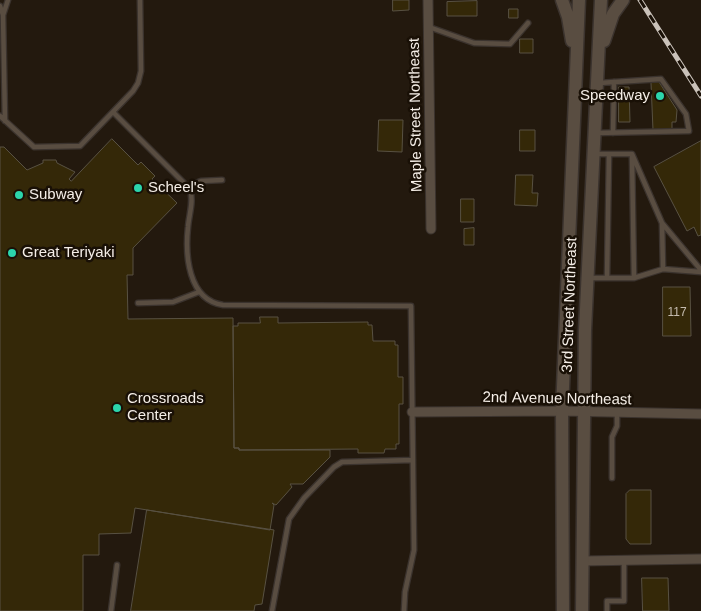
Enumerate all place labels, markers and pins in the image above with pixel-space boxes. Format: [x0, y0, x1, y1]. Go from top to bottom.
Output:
place label: Speedway [580, 87, 650, 105]
marker: Speedway [654, 90, 666, 102]
place label: Scheel's [148, 179, 204, 197]
marker: Scheel's [132, 182, 144, 194]
place label: Subway [29, 186, 82, 204]
marker: Subway [13, 189, 25, 201]
place label: Great Teriyaki [22, 244, 115, 262]
marker: Great Teriyaki [6, 247, 18, 259]
place label: Crossroads Center [127, 390, 204, 425]
marker: Crossroads Center [111, 402, 123, 414]

